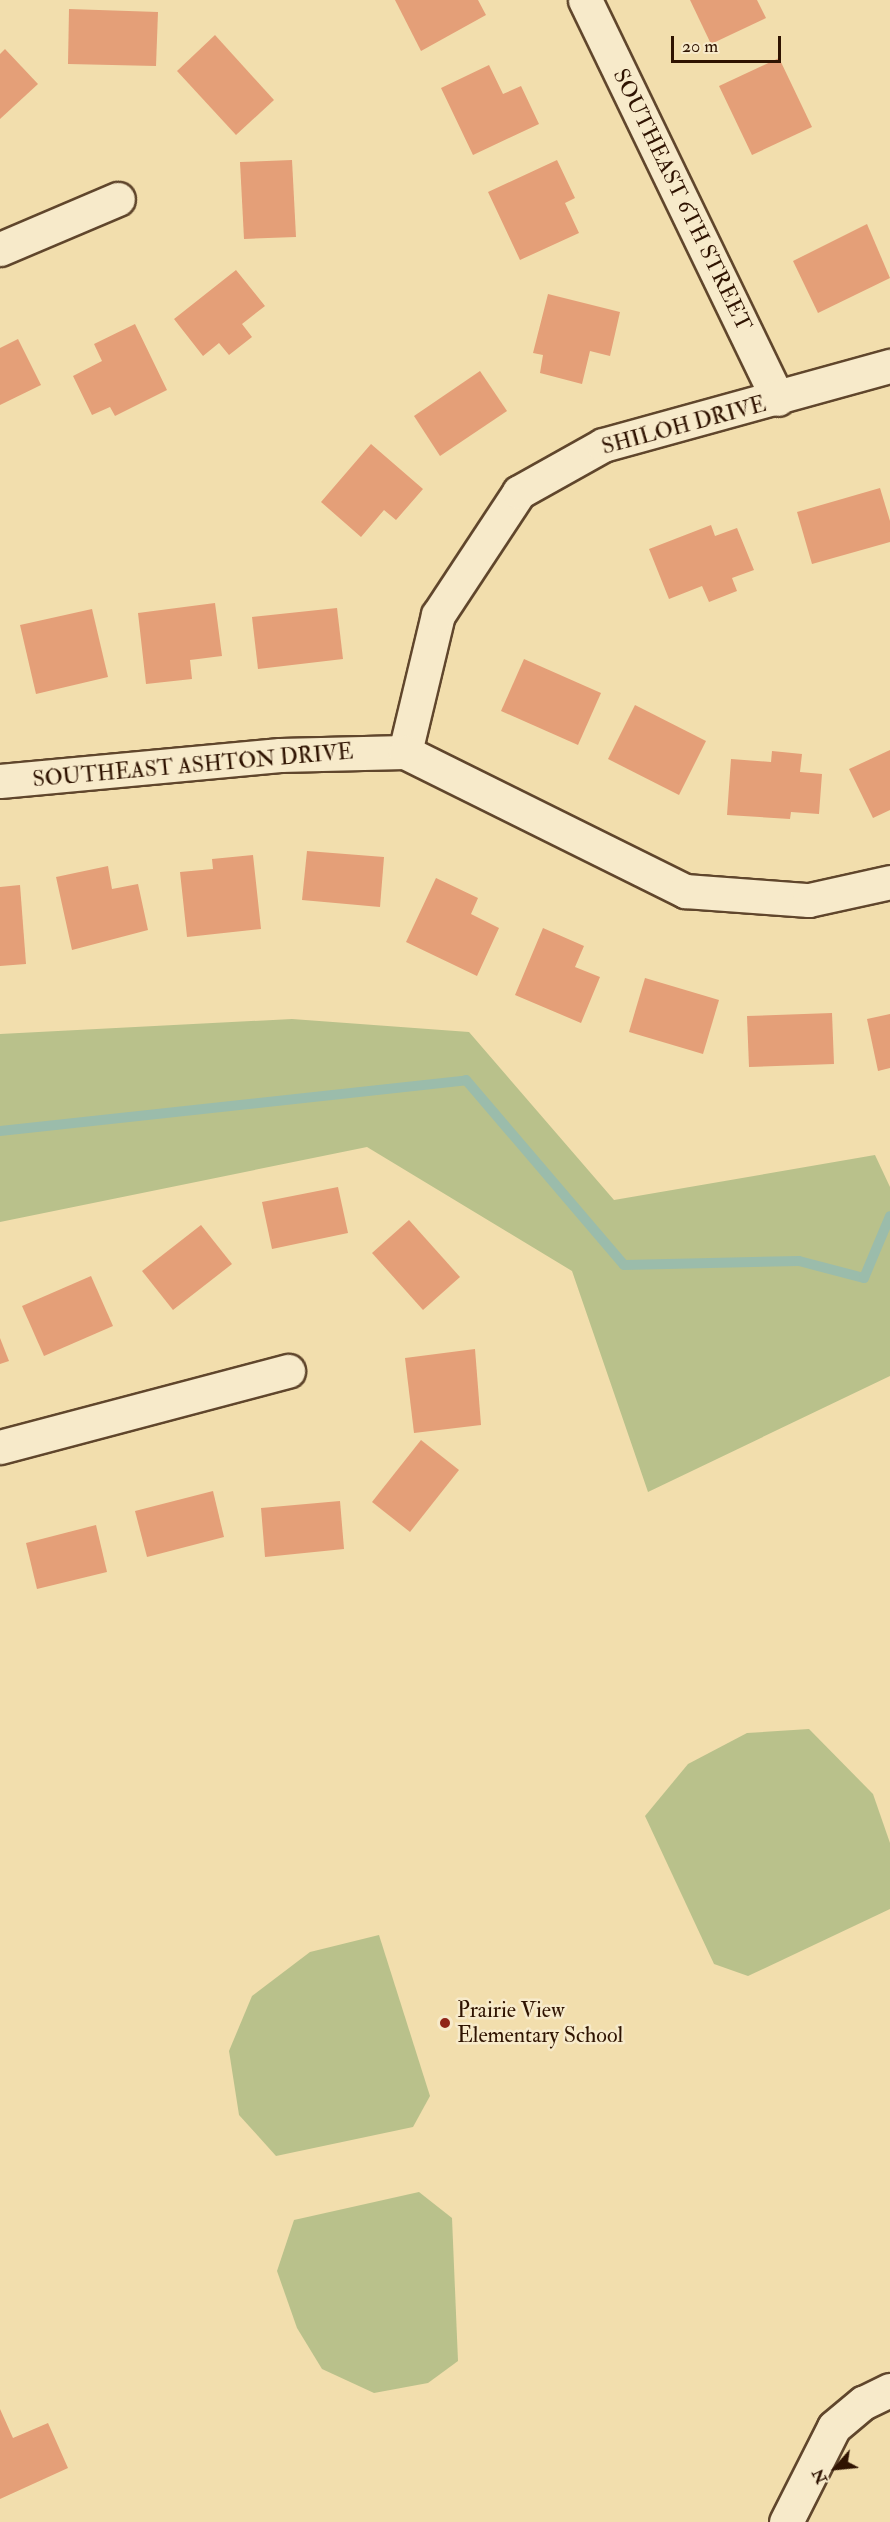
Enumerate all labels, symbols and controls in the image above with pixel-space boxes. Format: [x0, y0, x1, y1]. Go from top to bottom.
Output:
scale bar [674, 24, 784, 62]
text: 20 m [682, 35, 718, 58]
street label: SOUTHEAST 6TH STREET [607, 65, 757, 335]
street label: SHILOH DRIVE [599, 391, 769, 461]
street label: SOUTHEAST ASHTON DRIVE [32, 739, 354, 793]
place label: Prairie View Elementary School [457, 1997, 623, 2048]
marker: Prairie View Elementary School [438, 2016, 452, 2030]
north arrow [806, 2438, 866, 2498]
text: N [808, 2465, 832, 2487]

